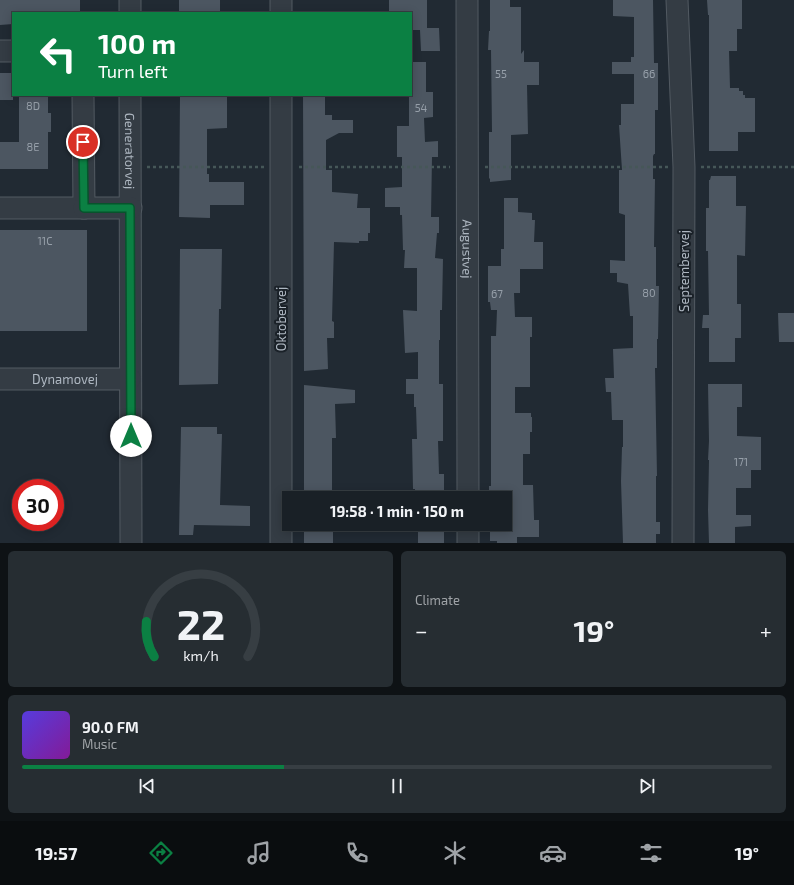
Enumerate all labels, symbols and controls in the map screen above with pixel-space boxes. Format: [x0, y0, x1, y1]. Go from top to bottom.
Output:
text: 100 m [98, 26, 176, 60]
icon: left [32, 28, 84, 80]
text: Turn left [98, 60, 168, 82]
house number: 55 [495, 67, 507, 80]
house number: 66 [643, 67, 655, 80]
house number: 8D [26, 99, 40, 112]
house number: 54 [415, 101, 428, 114]
street label: Generatorvej [122, 113, 138, 189]
pin [66, 125, 100, 159]
icon: arrive [72, 131, 94, 153]
house number: 8E [27, 140, 39, 153]
street label: Augustvej [459, 220, 476, 278]
street label: Septembervej [676, 230, 692, 312]
house number: 11C [37, 234, 53, 247]
house number: 80 [642, 286, 656, 299]
street label: Oktobervej [273, 287, 289, 351]
house number: 67 [491, 287, 503, 300]
street label: Dynamovej [32, 371, 98, 387]
position arrow [110, 415, 152, 457]
house number: 171 [734, 455, 748, 468]
speed limit sign: 30 [12, 479, 64, 531]
text: 19:58 · 1 min · 150 m [330, 502, 464, 520]
text: Climate [415, 592, 460, 608]
text: 22 [176, 598, 225, 648]
text: 19° [573, 612, 614, 648]
text: − [415, 617, 428, 643]
text: + [760, 617, 772, 643]
text: km/h [183, 647, 218, 664]
text: 90.0 FM [82, 718, 139, 736]
text: Music [82, 736, 117, 752]
icon: previous [136, 775, 158, 797]
icon: pause [386, 775, 408, 797]
icon: next [636, 775, 658, 797]
icon: directions [147, 839, 175, 867]
icon: music [245, 839, 273, 867]
icon: phone [343, 839, 371, 867]
icon: climate [441, 839, 469, 867]
icon: car [539, 839, 567, 867]
icon: filters [637, 839, 665, 867]
text: 19:57 [35, 842, 77, 864]
text: 19° [734, 842, 759, 864]

